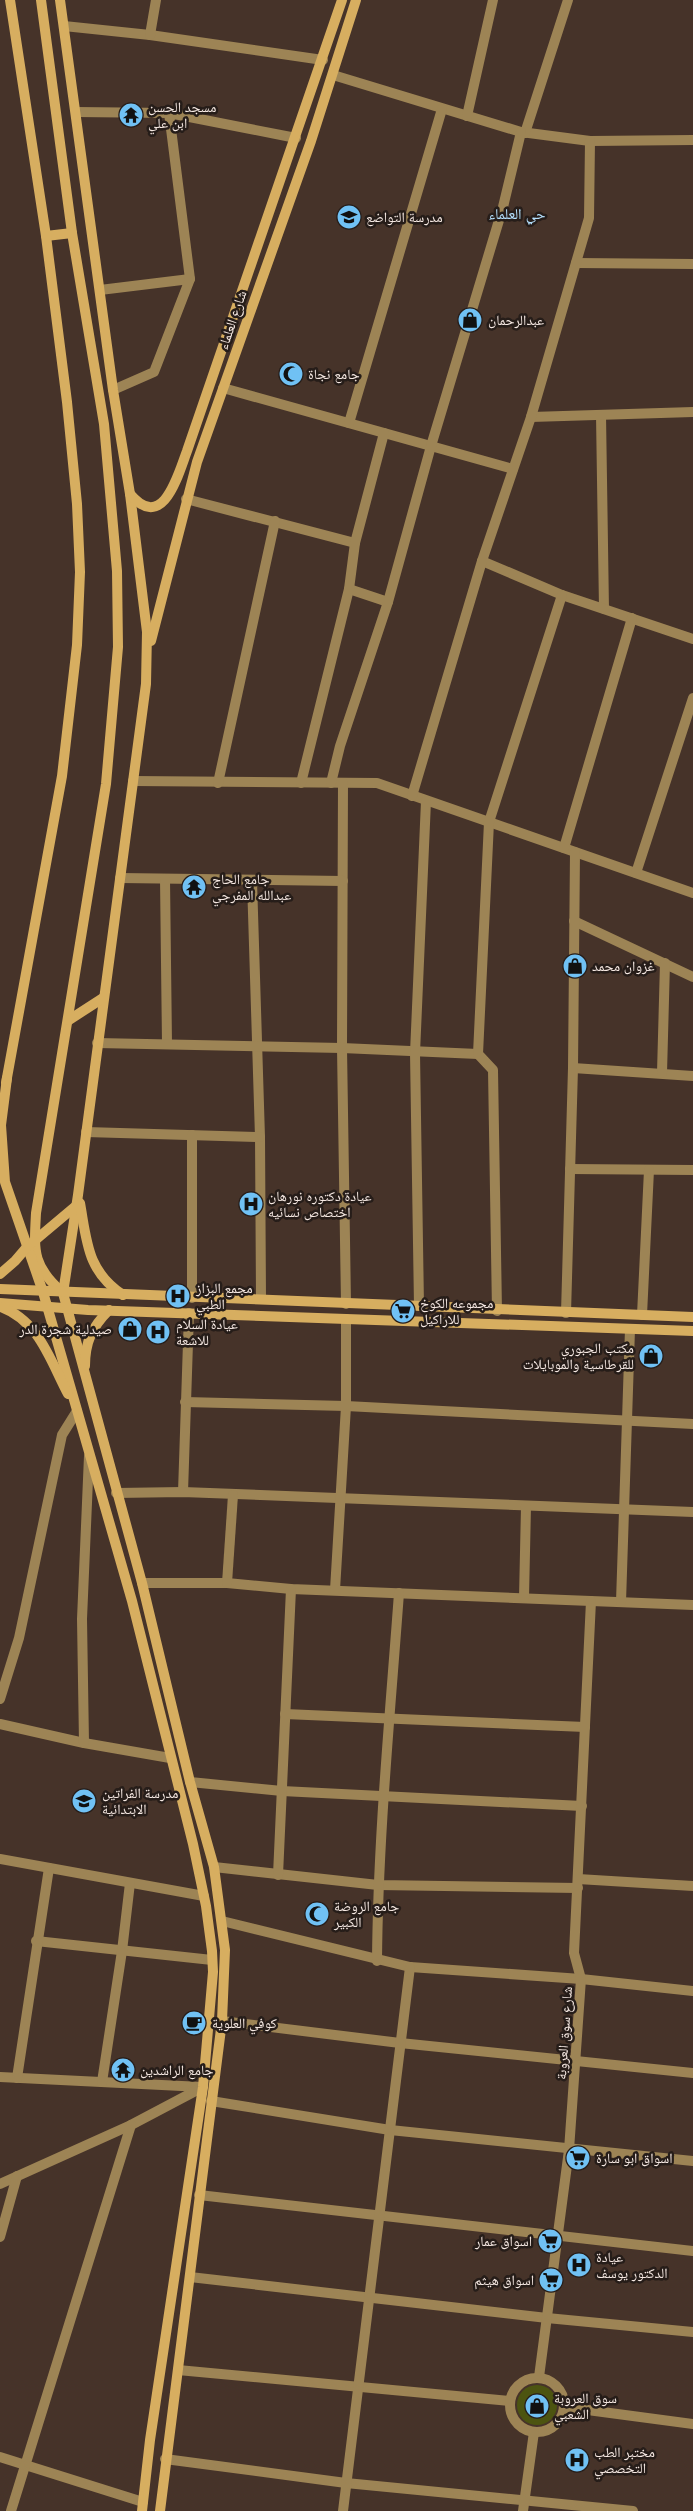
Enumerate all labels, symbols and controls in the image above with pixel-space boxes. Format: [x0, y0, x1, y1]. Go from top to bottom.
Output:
place label: مسجد الحسن ابن علي [148, 97, 216, 135]
temple icon: مسجد الحسن ابن علي [118, 102, 144, 128]
district label: حي العلماء [488, 203, 546, 225]
school or university icon: مدرسة التواضع [336, 204, 362, 230]
place label: مدرسة التواضع [366, 207, 443, 227]
street label: شارع العلماء [213, 288, 251, 352]
shop icon: عبدالرحمان [457, 307, 483, 333]
place label: عبدالرحمان [488, 310, 544, 330]
mosque icon: جامع نجاة [278, 361, 304, 387]
place label: جامع نجاة [308, 364, 360, 384]
place label: جامع الحاج عبدالله المفرجي [212, 869, 291, 907]
temple icon: جامع الحاج عبدالله المفرجي [181, 874, 207, 900]
shop icon: غزوان محمد [562, 953, 588, 979]
place label: غزوان محمد [592, 956, 655, 976]
place label: عيادة دكتوره نورهان اختصاص نسائيه [268, 1186, 372, 1222]
hospital icon: عيادة دكتوره نورهان اختصاص نسائيه [238, 1191, 264, 1217]
place label: مجمع البزاز الطبي [195, 1278, 253, 1316]
hospital icon: مجمع البزاز الطبي [165, 1283, 191, 1309]
place label: مجموعه الكوخ للاراكيل [420, 1293, 493, 1329]
supermarket icon: مجموعه الكوخ للاراكيل [390, 1298, 416, 1324]
place label: عيادة السلام للاشعة [176, 1314, 238, 1350]
shop icon: صيدلية شجرة الدر [117, 1316, 143, 1342]
place label: صيدلية شجرة الدر [18, 1319, 112, 1339]
hospital icon: عيادة السلام للاشعة [145, 1319, 171, 1345]
place label: مكتب الجبوري للقرطاسية والموبايلات [523, 1338, 634, 1374]
shop icon: مكتب الجبوري للقرطاسية والموبايلات [638, 1343, 664, 1369]
place label: مدرسة الفراتين الابتدائية [102, 1783, 178, 1819]
school or university icon: مدرسة الفراتين الابتدائية [71, 1788, 97, 1814]
place label: جامع الروضة الكبير [333, 1896, 399, 1932]
mosque icon: جامع الروضة الكبير [304, 1901, 330, 1927]
street label: شارع سوق العروبة [551, 1986, 577, 2080]
cafe icon: كوفي العلوية [181, 2010, 207, 2036]
place label: كوفي العلوية [212, 2013, 277, 2035]
temple icon: جامع الراشدين [110, 2057, 136, 2083]
place label: جامع الراشدين [140, 2060, 213, 2080]
supermarket icon: اسواق ابو سارة [565, 2145, 591, 2171]
place label: اسواق ابو سارة [596, 2148, 673, 2168]
supermarket icon: اسواق عمار [537, 2228, 563, 2254]
place label: اسواق عمار [474, 2231, 532, 2251]
place label: عيادة الدكتور يوسف [596, 2247, 667, 2283]
hospital icon: عيادة الدكتور يوسف [566, 2252, 592, 2278]
supermarket icon: اسواق هيثم [538, 2267, 564, 2293]
place label: اسواق هيثم [474, 2270, 534, 2290]
place label: سوق العروبة الشعبي [554, 2388, 617, 2426]
shop icon: سوق العروبة الشعبي [524, 2393, 550, 2419]
place label: مختبر الطب التخصصي [594, 2442, 655, 2480]
hospital icon: مختبر الطب التخصصي [564, 2447, 590, 2473]

